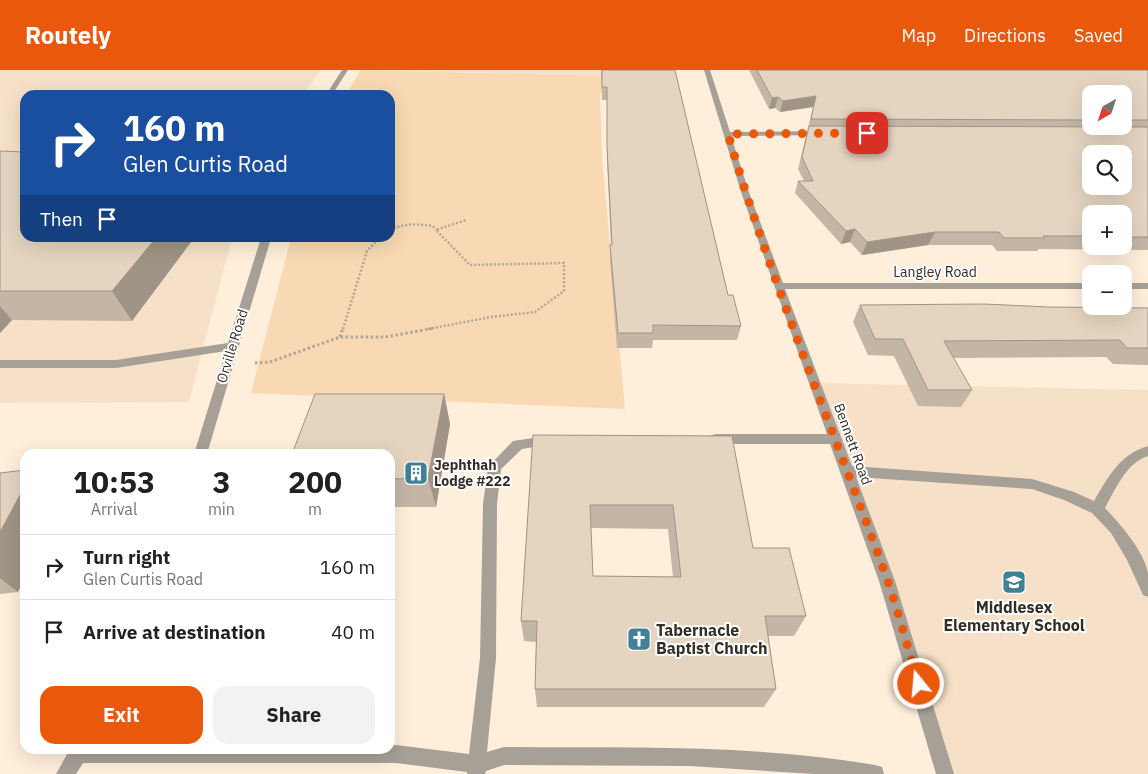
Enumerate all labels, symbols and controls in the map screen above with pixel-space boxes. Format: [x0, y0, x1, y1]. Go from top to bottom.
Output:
text: Routely [25, 19, 111, 51]
text: Map [901, 24, 936, 47]
text: Directions [964, 24, 1046, 47]
text: Saved [1074, 24, 1123, 47]
north arrow [1082, 85, 1132, 135]
map controls [1082, 85, 1132, 315]
text: 160 m [123, 105, 226, 151]
icon: right [40, 110, 105, 175]
pin [846, 112, 888, 154]
icon: arrive [853, 119, 881, 147]
button: search [1082, 145, 1132, 195]
text: Glen Curtis Road [123, 149, 288, 178]
icon: arrive [93, 205, 121, 233]
button: + [1082, 205, 1132, 255]
text: Then [40, 207, 83, 231]
street label: Langley Road [893, 263, 977, 281]
button: − [1082, 265, 1132, 315]
street label: Orville Road [212, 307, 252, 385]
street label: Bennett Road [830, 401, 876, 487]
place label: Jephthah Lodge #222 [434, 456, 511, 490]
building icon: Jephthah Lodge #222 [403, 460, 429, 486]
text: 10:53 [73, 462, 155, 501]
text: 3 [212, 462, 230, 501]
text: 200 [288, 462, 342, 501]
text: Arrival [91, 499, 137, 519]
text: min [208, 499, 235, 519]
text: m [308, 499, 322, 519]
text: Turn right [83, 545, 170, 569]
icon: right [40, 553, 68, 581]
text: 160 m [320, 555, 375, 579]
text: Glen Curtis Road [83, 569, 203, 589]
school or university icon: Middlesex Elementary School [1001, 569, 1027, 595]
place label: Middlesex Elementary School [943, 597, 1085, 635]
icon: arrive [40, 618, 68, 646]
text: Arrive at destination [83, 620, 266, 644]
text: 40 m [331, 620, 375, 644]
place label: Tabernacle Baptist Church [656, 620, 768, 658]
church icon: Tabernacle Baptist Church [626, 626, 652, 652]
position arrow [892, 657, 944, 709]
button: Exit [40, 686, 203, 744]
button: Share [213, 686, 375, 744]

